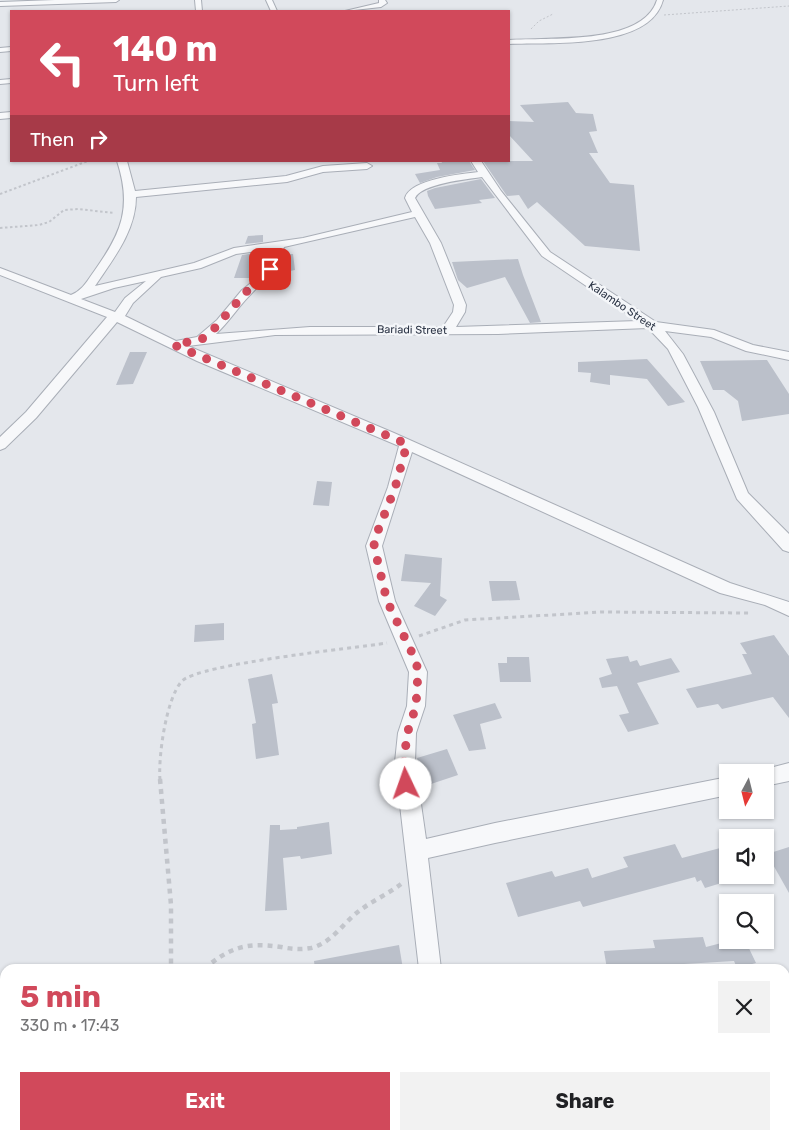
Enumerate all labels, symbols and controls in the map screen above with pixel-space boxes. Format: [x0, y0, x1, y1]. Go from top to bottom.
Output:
text: 140 m [113, 28, 218, 70]
icon: left [30, 30, 95, 95]
text: Turn left [113, 70, 199, 97]
icon: right [84, 125, 112, 153]
text: Then [30, 128, 74, 151]
pin [249, 248, 291, 290]
icon: arrive [256, 255, 284, 283]
street label: Kalambo Street [586, 279, 659, 334]
street label: Bariadi Street [377, 323, 448, 337]
position arrow [379, 757, 431, 809]
north arrow [719, 764, 774, 819]
map controls [719, 764, 774, 949]
button: sound [719, 829, 774, 884]
button: search [719, 894, 774, 949]
text: 5 min [20, 979, 101, 1015]
button: close [718, 981, 770, 1033]
text: 330 m · 17:43 [20, 1016, 119, 1035]
button: Exit [20, 1072, 390, 1130]
button: Share [400, 1072, 770, 1130]

